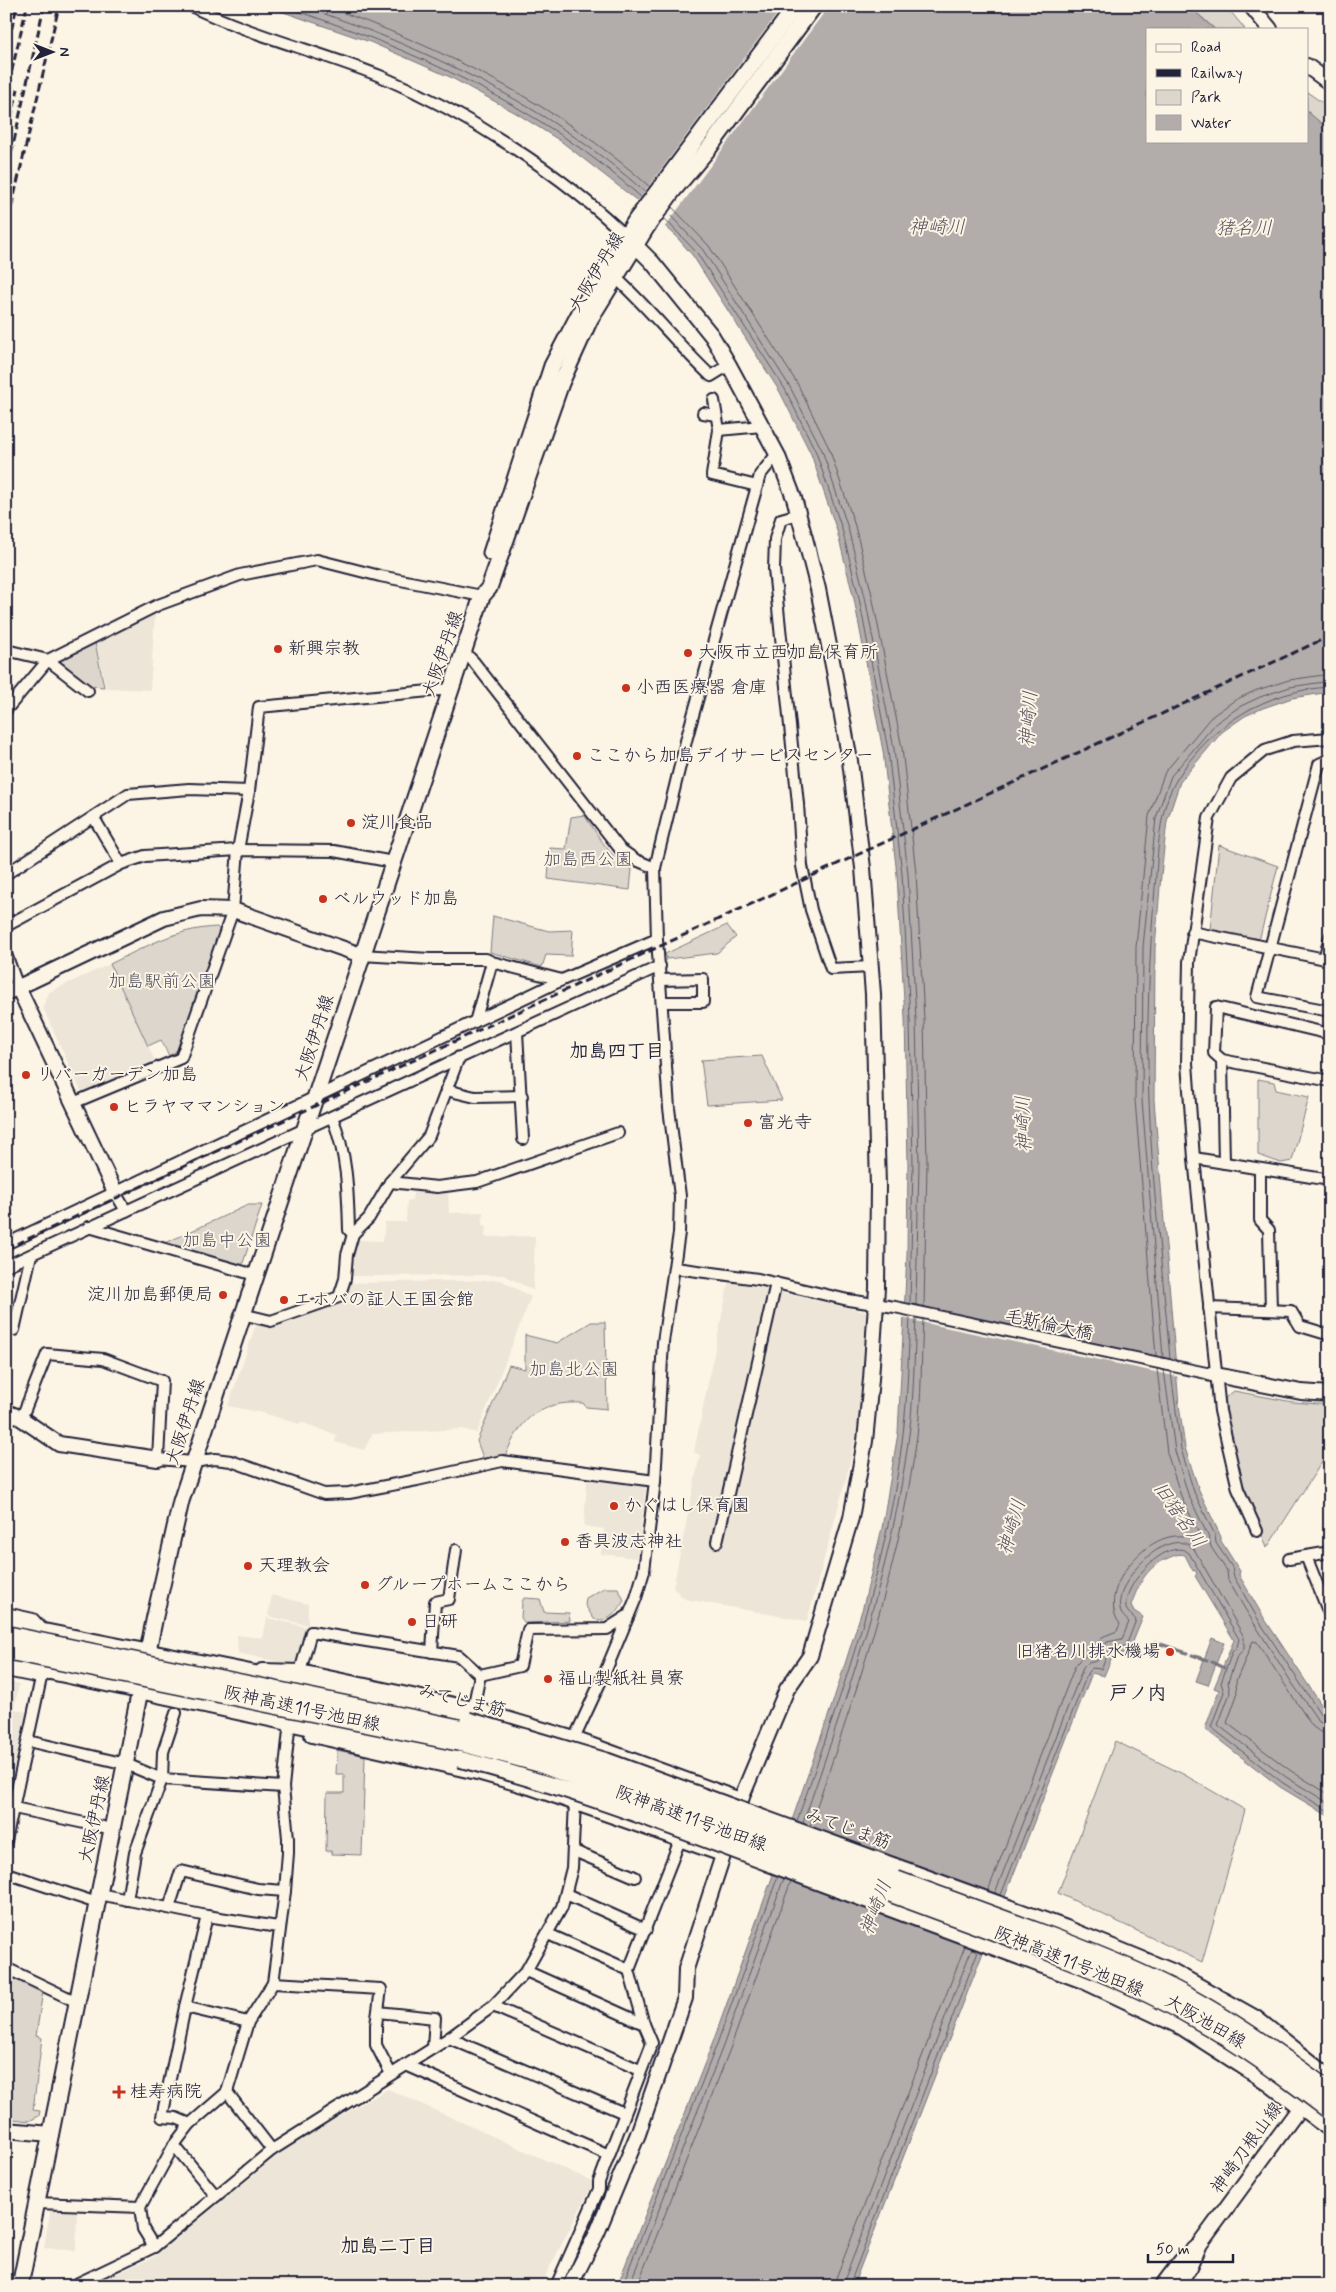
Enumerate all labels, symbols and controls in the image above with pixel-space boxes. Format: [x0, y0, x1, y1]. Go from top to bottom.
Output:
north arrow [28, 28, 78, 78]
legend [1146, 28, 1308, 142]
text: Road [1191, 38, 1221, 58]
text: N [55, 47, 73, 57]
text: Railway [1191, 64, 1243, 84]
text: Park [1191, 88, 1221, 108]
text: Water [1191, 114, 1231, 134]
water label: 神崎川 [908, 215, 966, 240]
water label: 猪名川 [1215, 216, 1273, 241]
street label: 大阪伊丹線 [564, 227, 630, 317]
street label: 大阪伊丹線 [417, 608, 469, 700]
place label: 新興宗教 [288, 637, 360, 661]
place label: 大阪市立西加島保育所 [698, 641, 878, 665]
marker: 新興宗教 [272, 643, 284, 655]
marker: 大阪市立西加島保育所 [682, 647, 694, 659]
place label: 小西医療器 倉庫 [636, 676, 767, 700]
marker: 小西医療器 倉庫 [620, 682, 632, 694]
water label: 神崎川 [1015, 690, 1043, 748]
place label: ここから加島デイサービスセンター [587, 744, 874, 768]
marker: ここから加島デイサービスセンター [571, 750, 583, 762]
place label: 淀川食品 [361, 811, 433, 835]
marker: 淀川食品 [345, 817, 357, 829]
park label: 加島西公園 [543, 848, 633, 872]
place label: ベルウッド加島 [333, 887, 459, 911]
marker: ベルウッド加島 [317, 893, 329, 905]
park label: 加島駅前公園 [108, 970, 216, 994]
street label: 大阪伊丹線 [290, 991, 340, 1085]
district label: 加島四丁目 [569, 1039, 665, 1064]
place label: リバーガーデン加島 [36, 1063, 198, 1087]
marker: リバーガーデン加島 [20, 1069, 32, 1081]
place label: ヒラヤママンション [124, 1095, 285, 1119]
water label: 神崎川 [1011, 1095, 1037, 1153]
marker: ヒラヤママンション [108, 1101, 120, 1113]
place label: 富光寺 [758, 1111, 812, 1135]
marker: 富光寺 [742, 1117, 754, 1129]
park label: 加島中公園 [182, 1229, 272, 1253]
place label: 淀川加島郵便局 [87, 1283, 213, 1307]
place label: エホバの証人王国会館 [294, 1288, 474, 1312]
marker: 淀川加島郵便局 [217, 1289, 229, 1301]
marker: エホバの証人王国会館 [278, 1294, 290, 1306]
street label: 毛斯倫大橋 [1002, 1304, 1096, 1346]
park label: 加島北公園 [529, 1358, 619, 1382]
street label: 大阪伊丹線 [161, 1375, 211, 1469]
water label: 旧猪名川 [1147, 1477, 1211, 1553]
place label: かぐはし保育園 [624, 1494, 750, 1518]
water label: 神崎川 [992, 1496, 1032, 1558]
marker: かぐはし保育園 [608, 1500, 620, 1512]
place label: 香具波志神社 [575, 1530, 683, 1554]
marker: 香具波志神社 [559, 1536, 571, 1548]
place label: 天理教会 [258, 1554, 330, 1578]
marker: 天理教会 [242, 1560, 254, 1572]
place label: グループホームここから [375, 1573, 571, 1597]
marker: グループホームここから [359, 1579, 371, 1591]
place label: 日研 [422, 1610, 458, 1634]
marker: 日研 [406, 1616, 418, 1628]
place label: 旧猪名川排水機場 [1016, 1640, 1160, 1664]
marker: 旧猪名川排水機場 [1164, 1646, 1176, 1658]
place label: 福山製紙社員寮 [558, 1667, 684, 1691]
marker: 福山製紙社員寮 [542, 1673, 554, 1685]
street label: みてじま筋 [416, 1679, 508, 1723]
street label: 阪神高速11号池田線 [221, 1681, 383, 1737]
district label: 戸ノ内 [1109, 1681, 1167, 1706]
street label: 大阪伊丹線 [74, 1772, 116, 1866]
street label: 阪神高速11号池田線 [612, 1780, 770, 1858]
street label: みてじま筋 [802, 1802, 894, 1856]
water label: 神崎川 [854, 1877, 898, 1939]
street label: 阪神高速11号池田線 [990, 1921, 1148, 2003]
street label: 大阪池田線 [1160, 1989, 1250, 2055]
place label: 桂寿病院 [130, 2080, 202, 2104]
marker: 桂寿病院 [112, 2085, 126, 2099]
street label: 神崎刀根山線 [1206, 2097, 1288, 2199]
scale bar [1148, 2232, 1234, 2264]
district label: 加島二丁目 [340, 2234, 436, 2259]
text: 50 m [1156, 2240, 1190, 2260]

